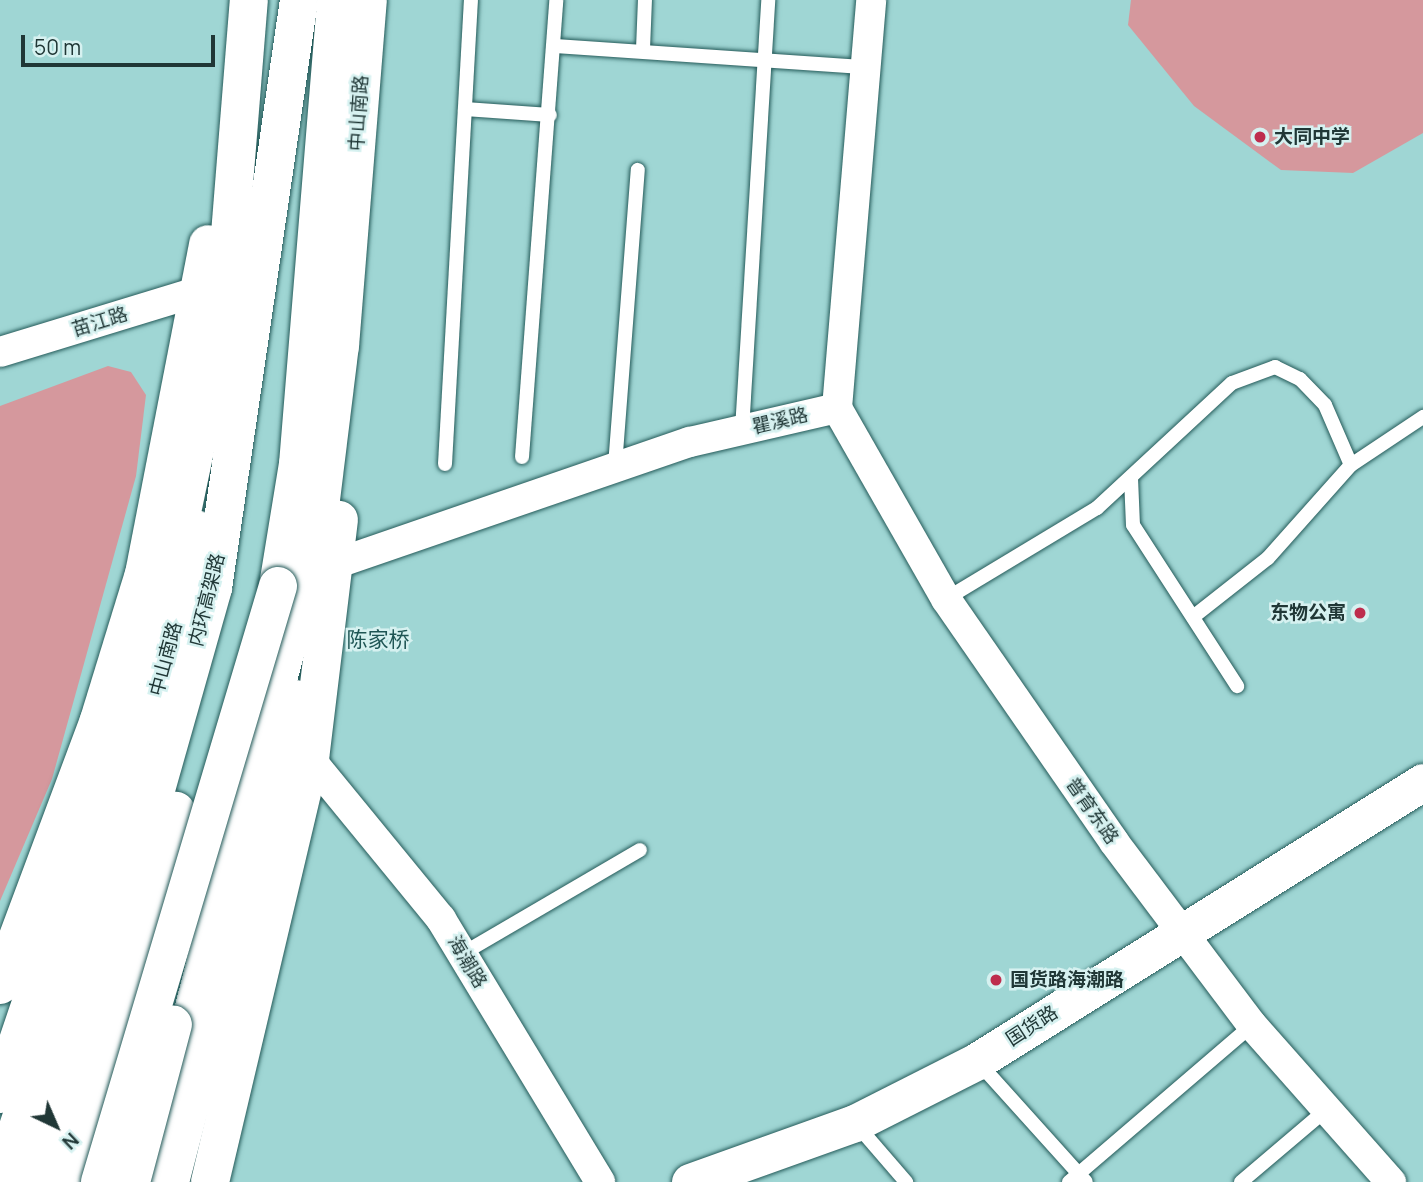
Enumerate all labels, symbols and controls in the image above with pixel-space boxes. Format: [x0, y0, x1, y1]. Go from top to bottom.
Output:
scale bar [24, 21, 219, 65]
text: 50 m [34, 33, 81, 61]
street label: 中山南路 [345, 74, 373, 152]
place label: 大同中学 [1274, 126, 1350, 148]
marker: 大同中学 [1252, 129, 1268, 145]
street label: 苗江路 [69, 303, 131, 341]
street label: 瞿溪路 [750, 403, 810, 439]
street label: 内环高架路 [184, 551, 230, 649]
place label: 东物公寓 [1270, 602, 1346, 624]
marker: 东物公寓 [1352, 605, 1368, 621]
street label: 中山南路 [145, 619, 187, 699]
district label: 陈家桥 [347, 626, 409, 652]
street label: 普育东路 [1061, 773, 1123, 849]
street label: 海潮路 [443, 932, 491, 992]
place label: 国货路海潮路 [1010, 969, 1124, 991]
marker: 国货路海潮路 [988, 972, 1004, 988]
street label: 国货路 [1002, 1001, 1062, 1051]
north arrow [21, 1091, 91, 1161]
text: N [57, 1127, 85, 1155]

